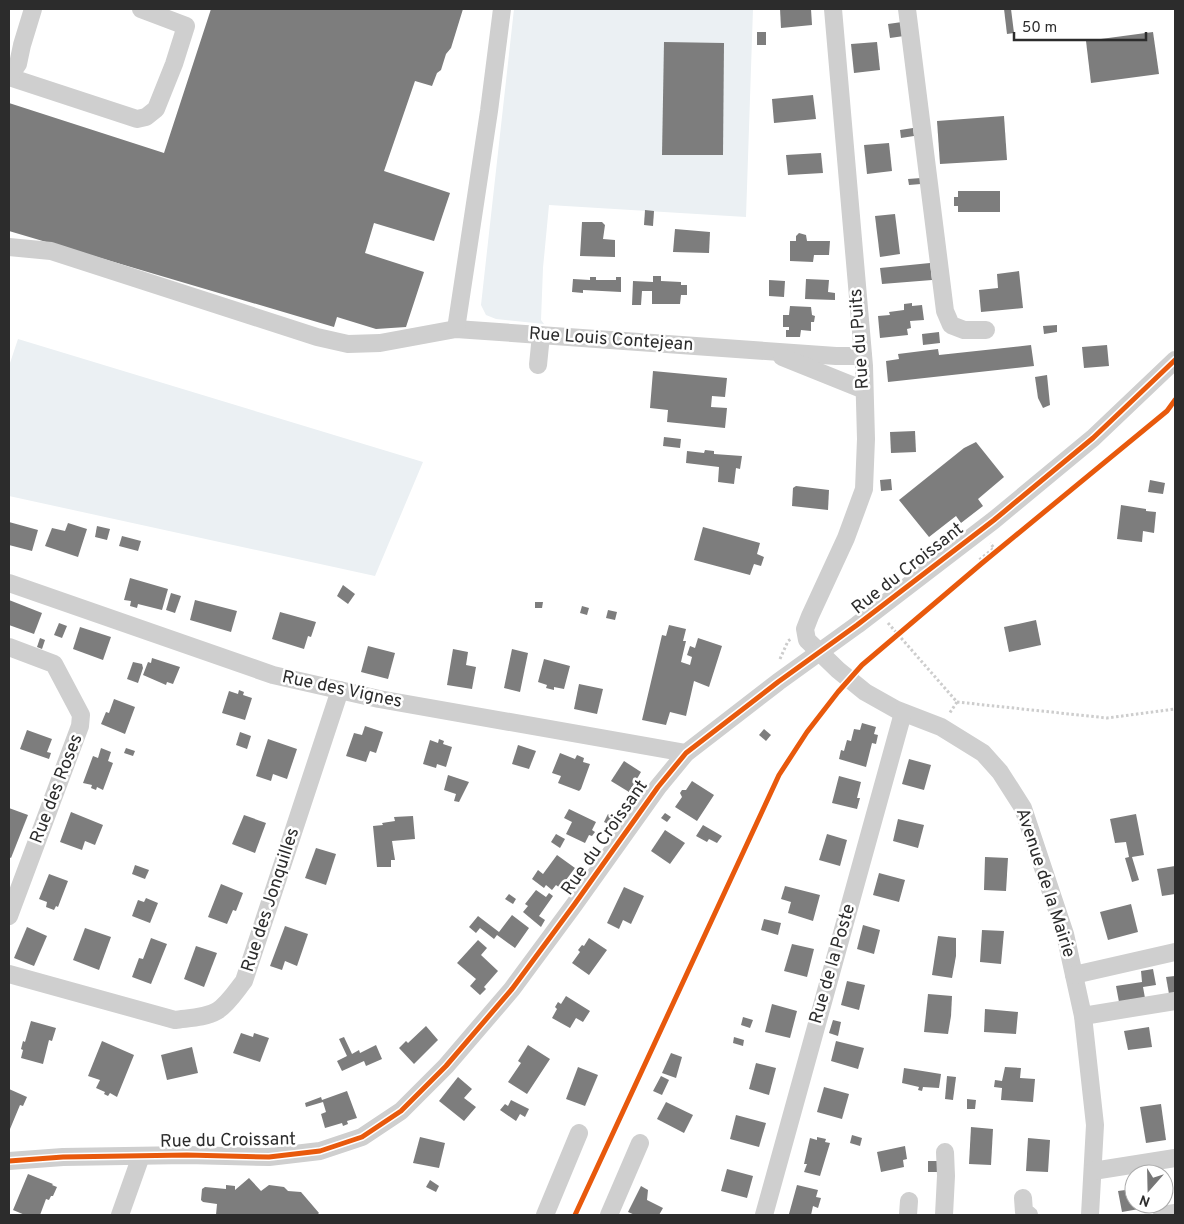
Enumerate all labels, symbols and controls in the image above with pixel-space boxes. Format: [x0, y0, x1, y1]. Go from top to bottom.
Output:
scale bar [1014, 10, 1146, 42]
text: 50 m [1022, 19, 1057, 38]
street label: Rue du Puits [845, 288, 875, 390]
street label: Rue Louis Contejean [528, 323, 694, 357]
street label: Rue du Croissant [847, 518, 969, 620]
street label: Rue des Vignes [280, 666, 404, 714]
street label: Rue des Roses [26, 731, 88, 847]
street label: Rue du Croissant [557, 776, 653, 900]
street label: Avenue de la Mairie [1010, 805, 1080, 961]
street label: Rue des Jonquilles [237, 825, 305, 975]
street label: Rue de la Poste [805, 901, 861, 1027]
street label: Rue du Croissant [160, 1128, 296, 1154]
north arrow [1124, 1164, 1174, 1214]
text: N [1137, 1190, 1153, 1210]

